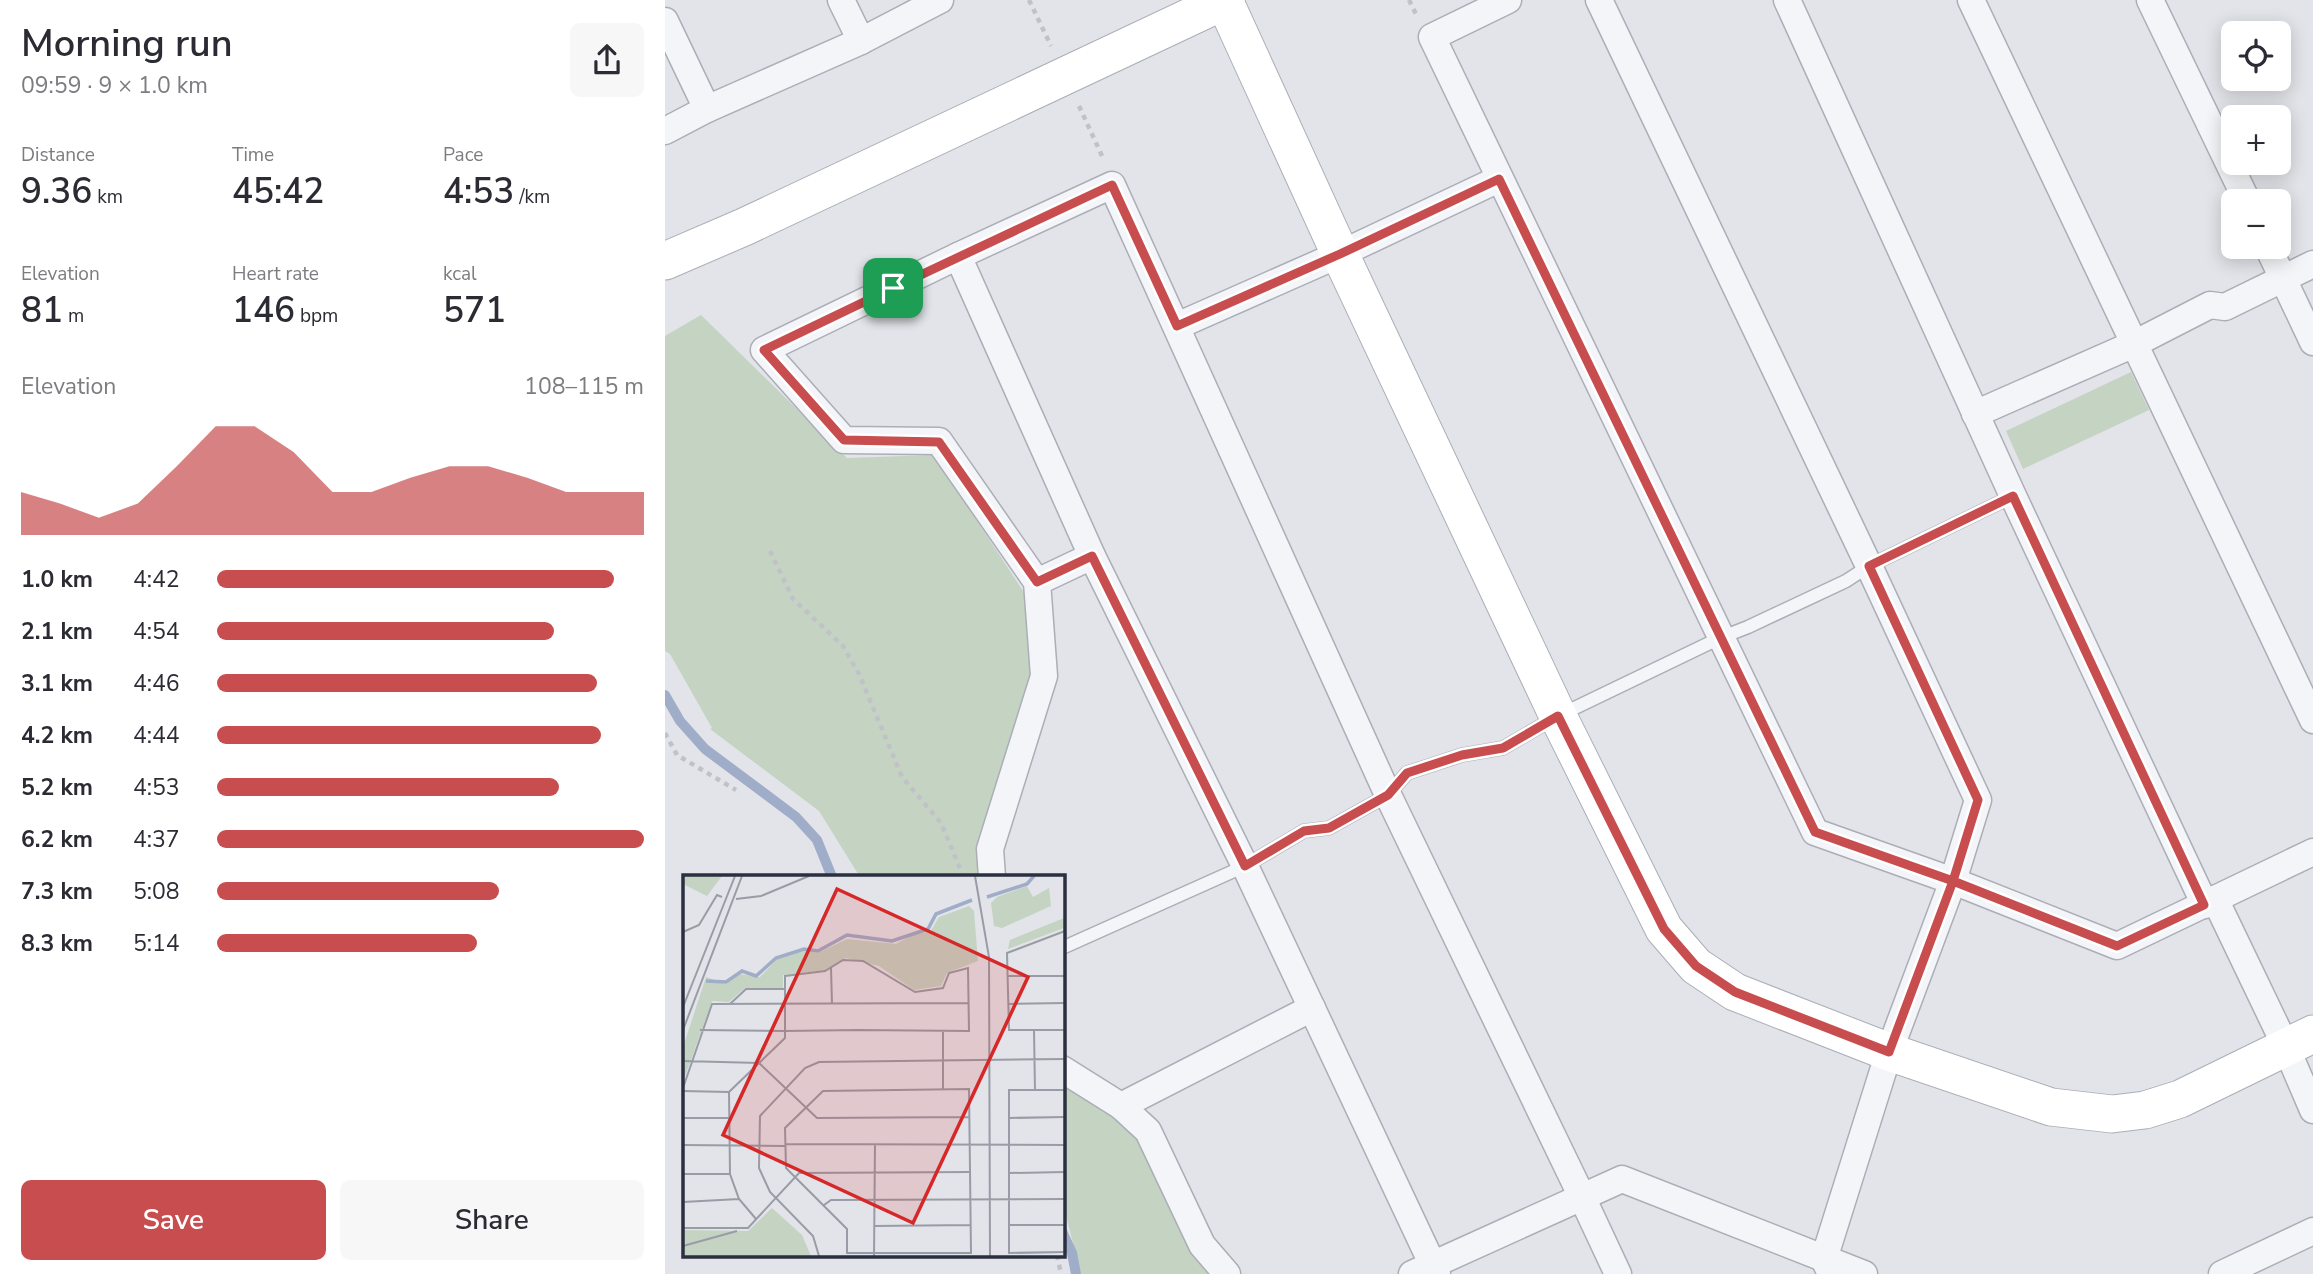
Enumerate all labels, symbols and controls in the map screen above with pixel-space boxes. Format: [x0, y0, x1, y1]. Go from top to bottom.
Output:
text: Morning run [21, 18, 233, 69]
map controls [2221, 21, 2291, 259]
button: locate [2221, 21, 2291, 91]
button: share [570, 23, 644, 97]
text: 09:59 · 9 × 1.0 km [21, 70, 208, 101]
button: + [2221, 105, 2291, 175]
text: Distance [21, 142, 95, 168]
text: Time [232, 142, 274, 168]
text: Pace [443, 142, 483, 168]
text: 9.36 [21, 168, 92, 215]
text: 45:42 [232, 168, 324, 215]
text: 4:53 [443, 168, 514, 215]
text: km [92, 184, 123, 210]
text: /km [514, 184, 550, 210]
button: − [2221, 189, 2291, 259]
pin [863, 258, 923, 318]
text: Elevation [21, 261, 100, 287]
text: Heart rate [232, 261, 319, 287]
text: kcal [443, 261, 477, 287]
icon: arrive [874, 269, 912, 307]
text: 81 [21, 287, 63, 334]
text: 146 [232, 287, 295, 334]
text: 571 [443, 287, 506, 334]
text: m [63, 303, 84, 329]
text: bpm [295, 303, 338, 329]
text: Elevation [21, 371, 116, 402]
text: 108–115 m [524, 371, 644, 402]
text: 1.0 km [21, 564, 93, 595]
text: 4:42 [133, 564, 180, 595]
text: 2.1 km [21, 616, 93, 647]
text: 4:54 [133, 616, 180, 647]
text: 3.1 km [21, 668, 93, 699]
text: 4:46 [133, 668, 180, 699]
text: 4.2 km [21, 720, 93, 751]
text: 4:44 [133, 720, 180, 751]
text: 5.2 km [21, 772, 93, 803]
text: 4:53 [133, 772, 180, 803]
text: 6.2 km [21, 824, 93, 855]
text: 4:37 [133, 824, 180, 855]
inset map [683, 875, 1064, 1256]
text: 7.3 km [21, 876, 93, 907]
text: 5:08 [133, 876, 180, 907]
text: 8.3 km [21, 928, 93, 959]
text: 5:14 [133, 928, 180, 959]
button: Save [21, 1180, 326, 1260]
button: Share [340, 1180, 644, 1260]

